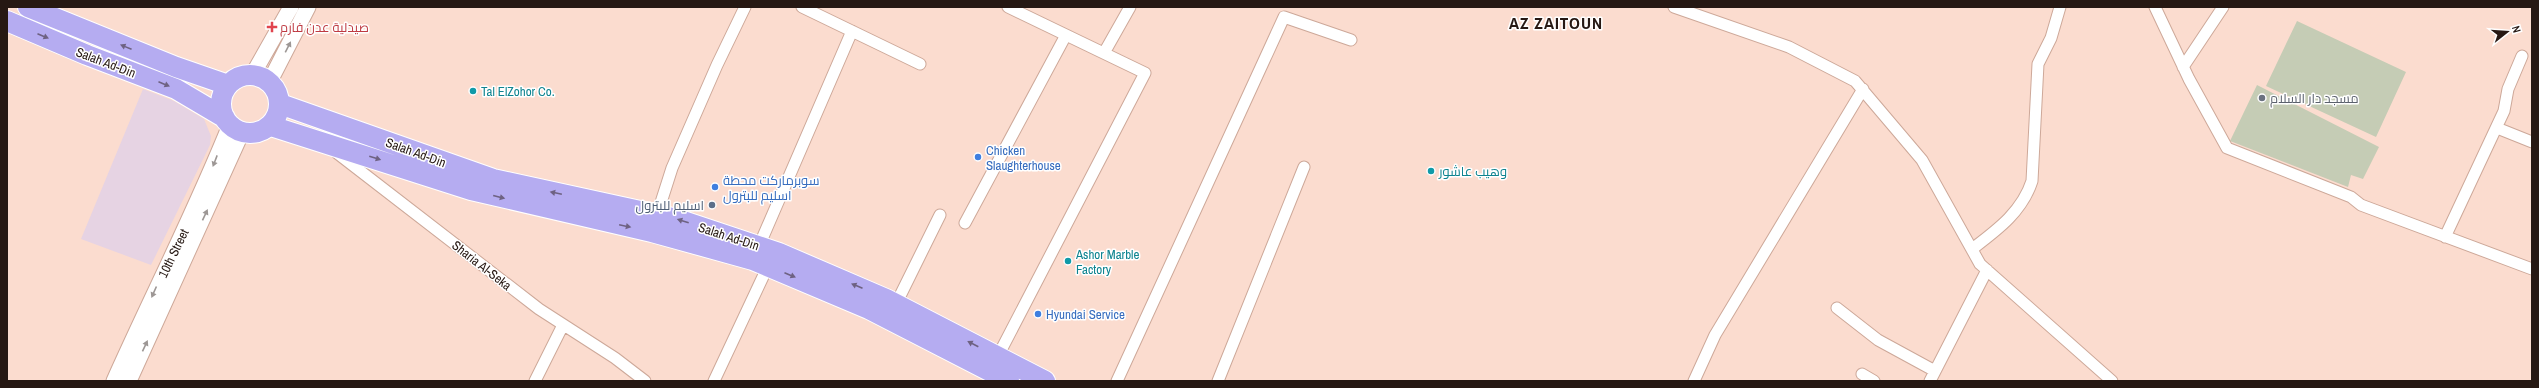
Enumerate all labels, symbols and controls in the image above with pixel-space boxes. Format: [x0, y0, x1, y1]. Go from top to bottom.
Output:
district label: AZ ZAITOUN [1509, 11, 1603, 34]
north arrow [2487, 12, 2527, 52]
place label: صيدلية عدن فارم [280, 19, 369, 37]
marker: صيدلية عدن فارم [267, 22, 277, 32]
text: N [2509, 24, 2524, 34]
one-way arrow [37, 33, 48, 39]
one-way arrow [285, 41, 291, 53]
street label: Salah Ad-Din [73, 43, 138, 82]
one-way arrow [119, 43, 131, 49]
one-way arrow [158, 81, 169, 87]
place label: Tal ElZohor Co. [481, 83, 555, 100]
marker: Tal ElZohor Co. [468, 86, 478, 96]
place label: مسجد دار السلام [2270, 90, 2359, 108]
marker: مسجد دار السلام [2257, 93, 2267, 103]
street label: Salah Ad-Din [383, 134, 448, 171]
place label: Chicken Slaughterhouse [986, 142, 1061, 174]
marker: Chicken Slaughterhouse [973, 152, 983, 162]
one-way arrow [369, 155, 381, 161]
one-way arrow [212, 156, 218, 168]
place label: وهيب عاشور [1438, 163, 1507, 180]
marker: وهيب عاشور [1426, 166, 1436, 176]
place label: سوبرماركت محطة اسليم للبترول [723, 172, 819, 205]
marker: سوبرماركت محطة اسليم للبترول [710, 182, 720, 192]
one-way arrow [550, 190, 562, 196]
one-way arrow [492, 195, 505, 201]
place label: اسليم للبترول [636, 197, 704, 215]
marker: اسليم للبترول [707, 200, 717, 210]
one-way arrow [202, 208, 208, 220]
one-way arrow [676, 218, 688, 224]
street label: Salah Ad-Din [696, 219, 761, 254]
one-way arrow [619, 224, 631, 230]
street label: 10th Street [154, 226, 193, 280]
street label: Sharia Al-Seka [448, 237, 515, 294]
place label: Ashor Marble Factory [1075, 246, 1139, 278]
marker: Ashor Marble Factory [1063, 256, 1073, 266]
one-way arrow [784, 272, 795, 278]
one-way arrow [851, 283, 862, 289]
one-way arrow [151, 286, 157, 297]
place label: Hyundai Service [1046, 306, 1125, 323]
marker: Hyundai Service [1033, 309, 1043, 319]
one-way arrow [142, 340, 148, 351]
one-way arrow [968, 341, 979, 347]

